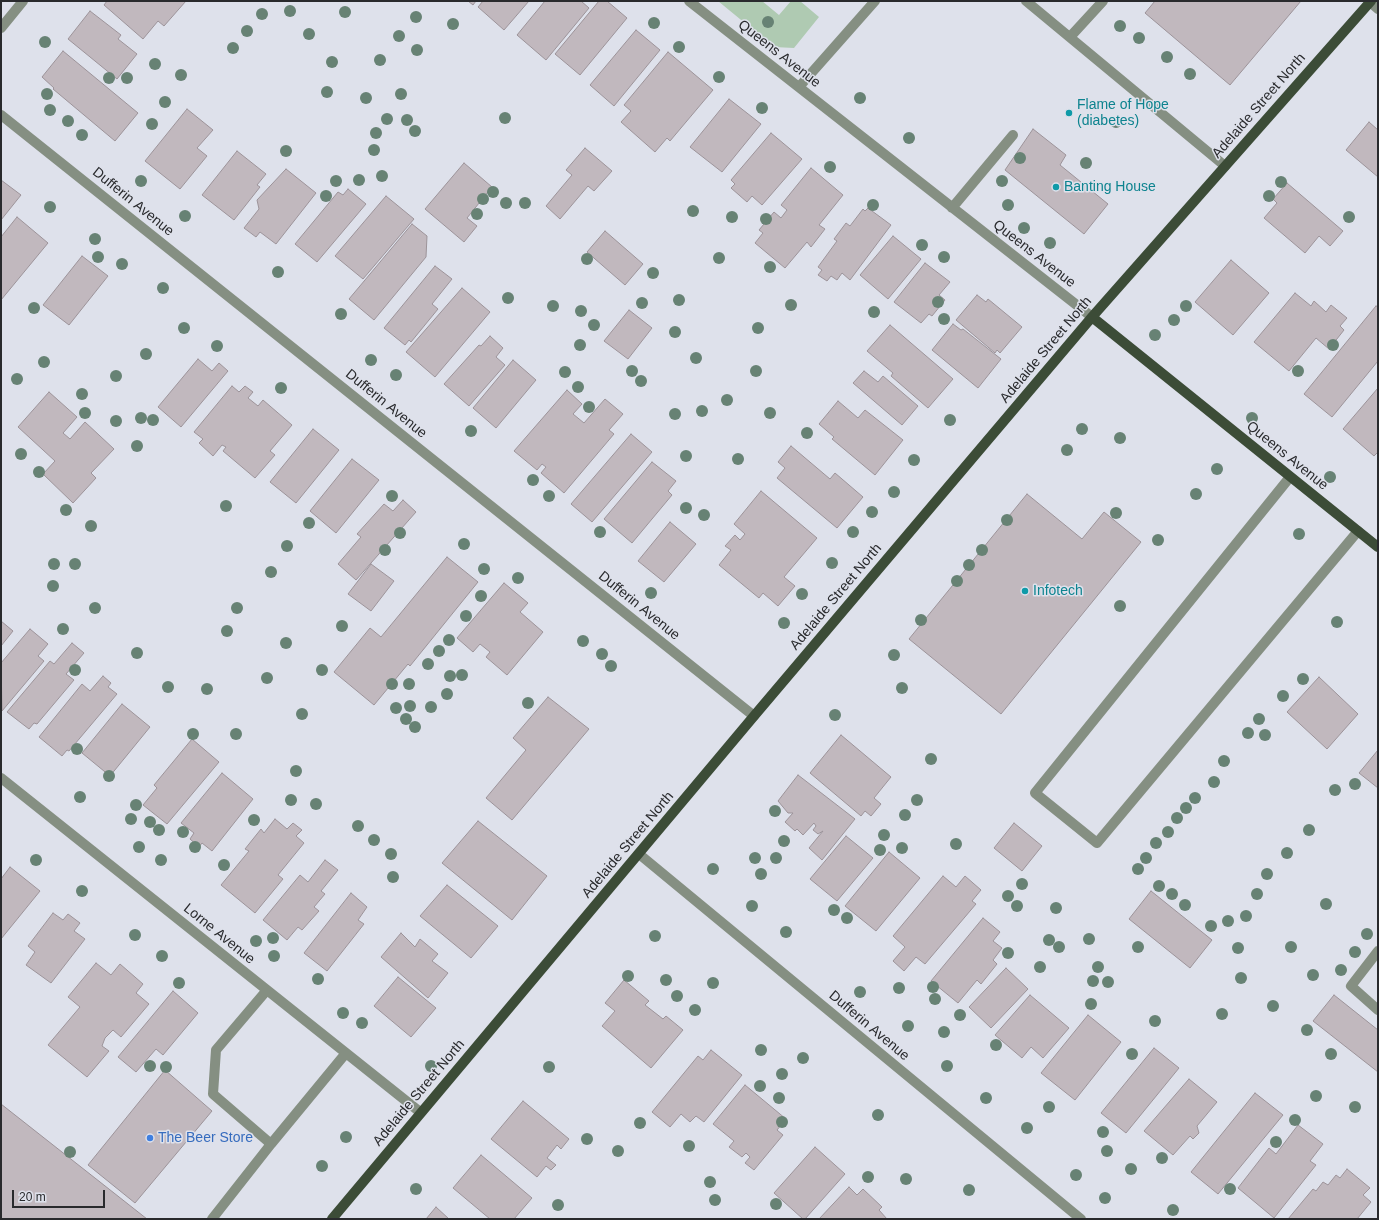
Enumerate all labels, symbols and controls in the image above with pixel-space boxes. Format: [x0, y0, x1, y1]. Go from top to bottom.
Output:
street label: Queens Avenue [734, 17, 824, 91]
street label: Adelaide Street North [1209, 50, 1309, 162]
place label: Flame of Hope (diabetes) [1077, 97, 1169, 130]
marker: Flame of Hope (diabetes) [1064, 108, 1074, 118]
street label: Dufferin Avenue [89, 164, 177, 240]
place label: Banting House [1064, 179, 1156, 195]
marker: Banting House [1051, 182, 1061, 192]
street label: Queens Avenue [989, 217, 1079, 291]
street label: Adelaide Street North [997, 293, 1095, 407]
street label: Dufferin Avenue [342, 366, 430, 442]
street label: Queens Avenue [1243, 418, 1331, 494]
street label: Adelaide Street North [787, 540, 885, 654]
street label: Dufferin Avenue [595, 568, 683, 644]
place label: Infotech [1033, 583, 1083, 599]
marker: Infotech [1020, 586, 1030, 596]
street label: Adelaide Street North [579, 788, 677, 902]
street label: Lorne Avenue [180, 900, 258, 968]
street label: Dufferin Avenue [825, 987, 913, 1065]
street label: Adelaide Street North [370, 1036, 468, 1150]
place label: The Beer Store [158, 1130, 253, 1146]
marker: The Beer Store [145, 1133, 155, 1143]
scale bar [14, 1182, 107, 1208]
text: 20 m [19, 1190, 46, 1204]

